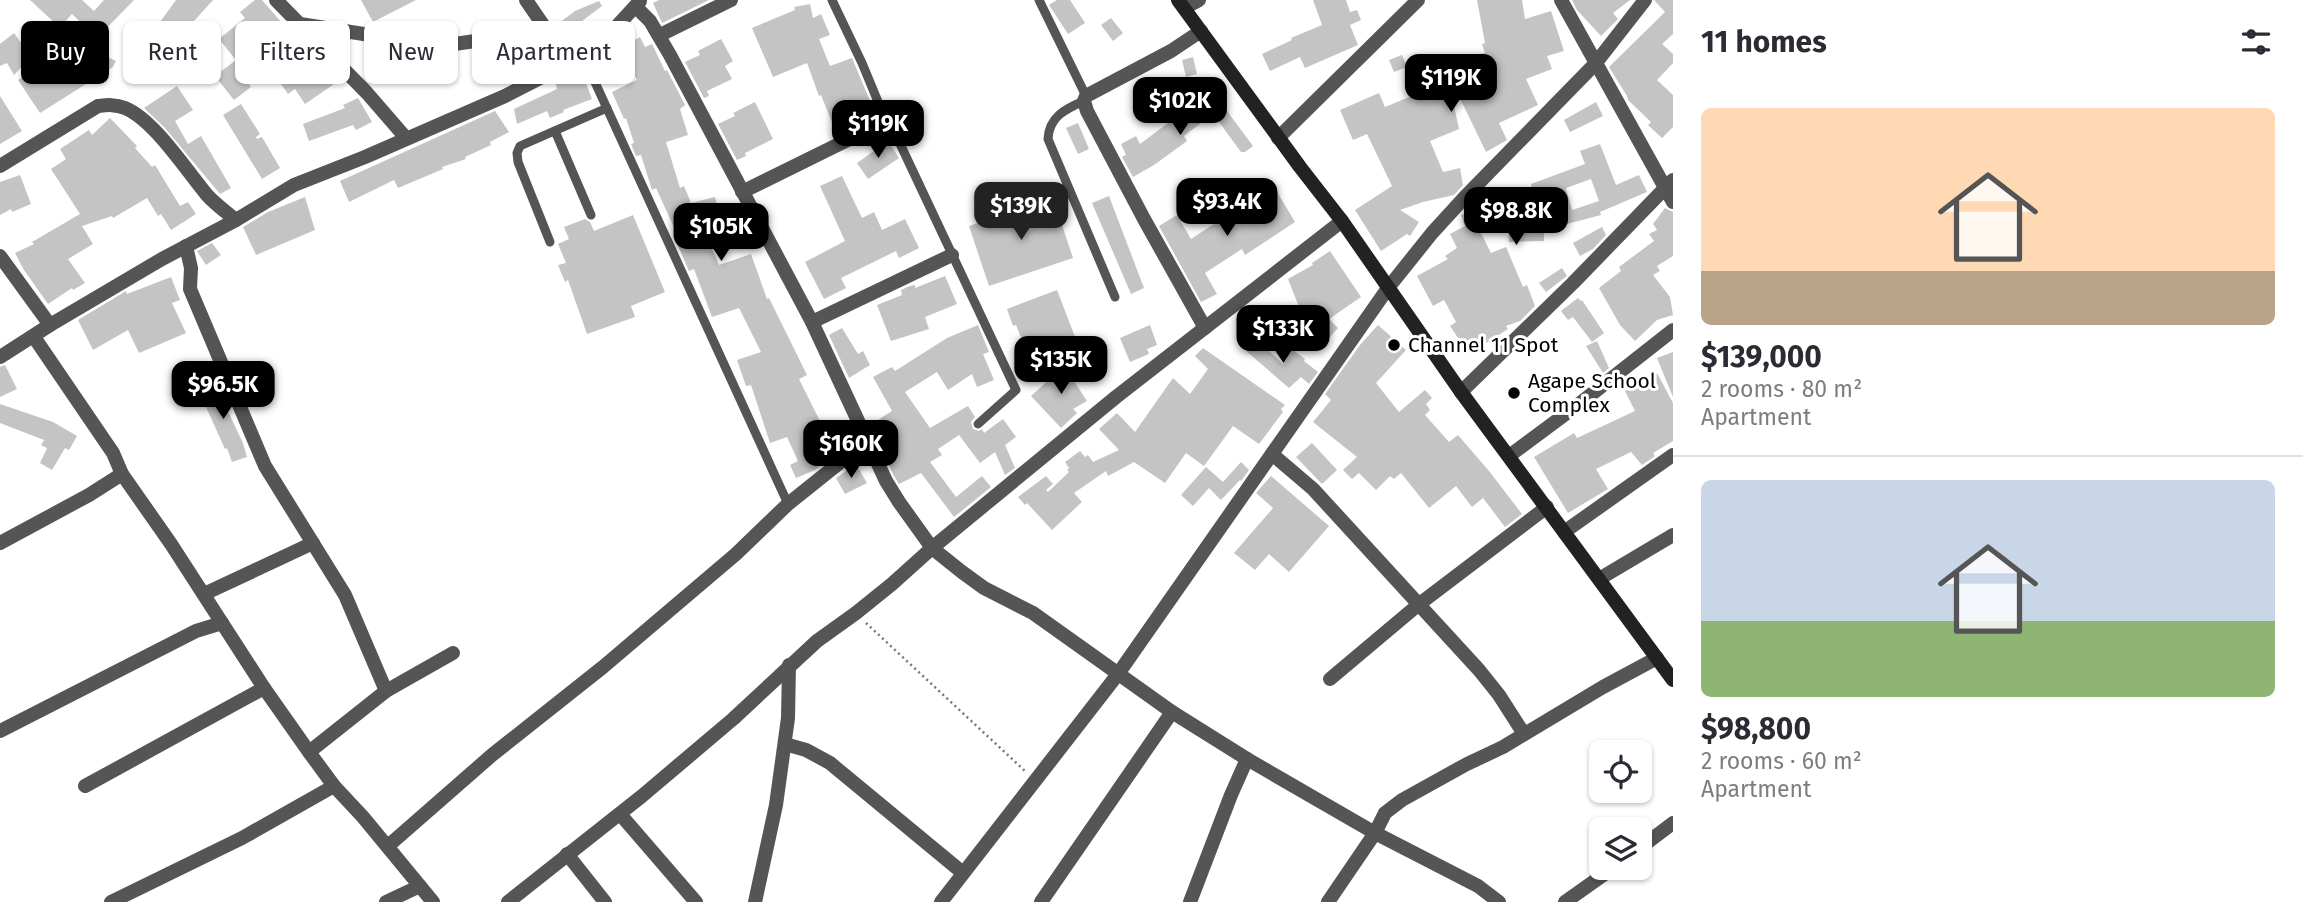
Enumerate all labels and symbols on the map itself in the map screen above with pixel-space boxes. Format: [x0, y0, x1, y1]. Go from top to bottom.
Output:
pin: $119K [1402, 54, 1500, 114]
pin: $102K [1131, 78, 1229, 137]
pin: $119K [829, 100, 927, 160]
pin: $93.4K [1170, 178, 1284, 238]
pin: $139K [972, 182, 1070, 242]
pin: $98.8K [1459, 188, 1573, 247]
pin: $105K [672, 204, 770, 263]
pin: $133K [1234, 306, 1332, 365]
place label: Channel 11 Spot [1408, 332, 1559, 358]
pin: $135K [1012, 336, 1110, 396]
marker: Channel 11 Spot [1386, 337, 1402, 353]
pin: $96.5K [166, 362, 280, 421]
place label: Agape School Complex [1528, 368, 1656, 418]
marker: Agape School Complex [1506, 385, 1522, 401]
pin: $160K [802, 420, 900, 480]

